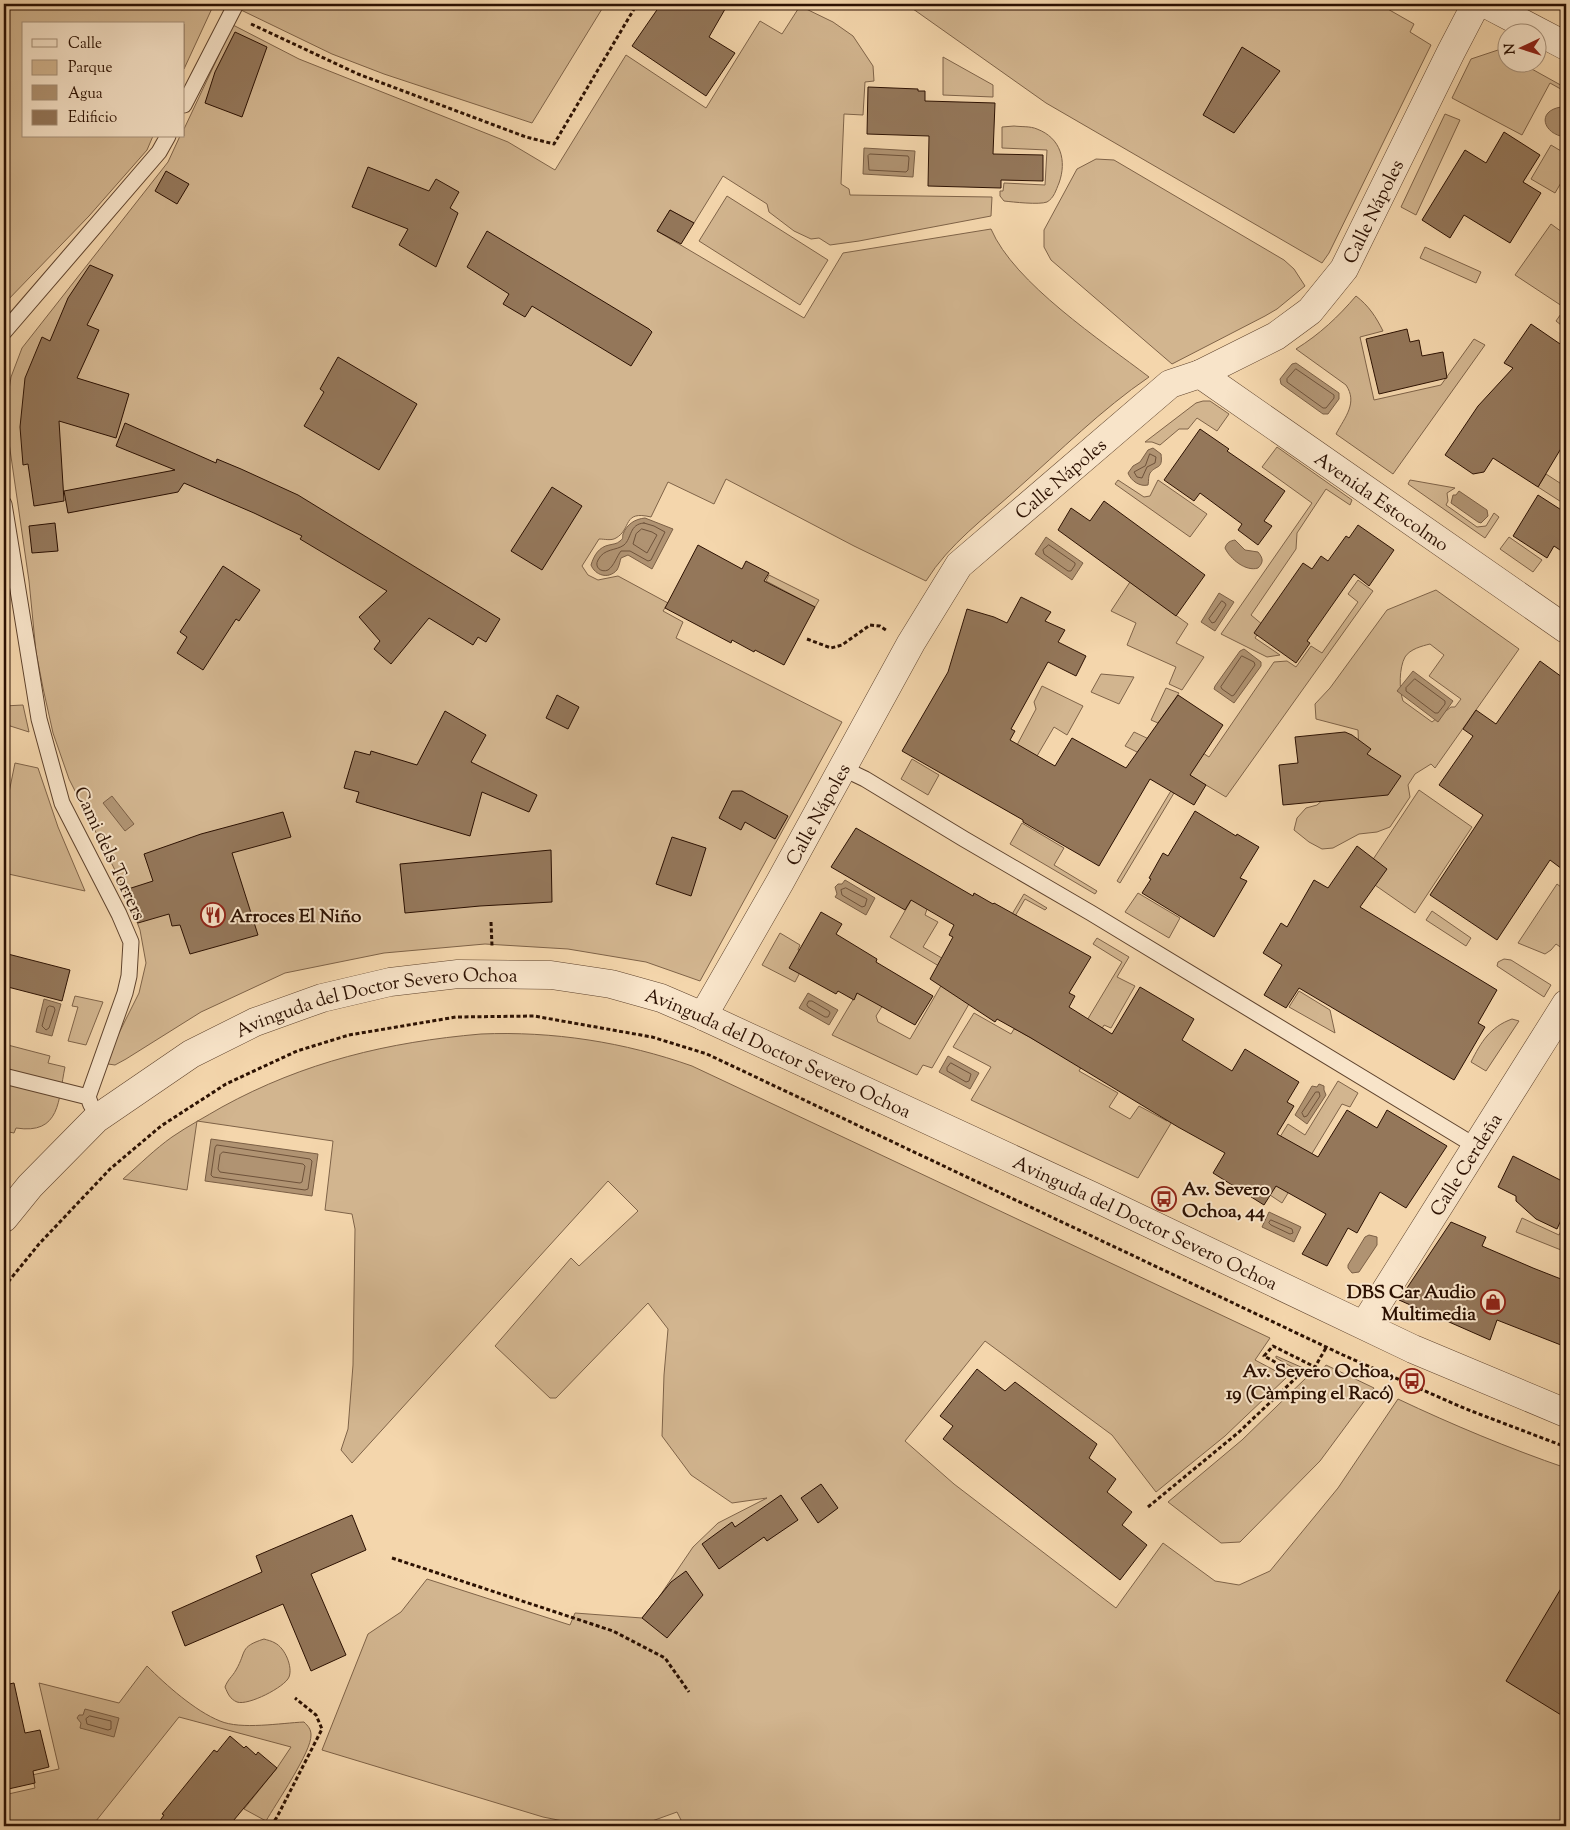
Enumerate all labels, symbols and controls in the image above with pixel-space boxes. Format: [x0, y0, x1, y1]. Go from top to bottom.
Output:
legend [22, 22, 185, 138]
north arrow [1498, 22, 1548, 72]
text: Calle [68, 34, 102, 55]
text: N [1501, 42, 1521, 55]
text: Parque [68, 58, 112, 79]
text: Agua [68, 84, 103, 105]
text: Edificio [68, 108, 117, 129]
street label: Calle Nápoles [1338, 156, 1412, 269]
street label: Calle Nápoles [1010, 433, 1114, 527]
street label: Avenida Estocolmo [1308, 446, 1454, 559]
street label: Calle Nápoles [780, 759, 858, 871]
street label: Cami dels Torrers [66, 783, 152, 925]
restaurant icon: Arroces El Niño [200, 902, 226, 928]
place label: Arroces El Niño [230, 904, 362, 931]
street label: Avinguda del Doctor Severo Ochoa [231, 963, 518, 1046]
street label: Avinguda del Doctor Severo Ochoa [641, 983, 915, 1126]
street label: Calle Cerdeña [1425, 1108, 1510, 1222]
street label: Avinguda del Doctor Severo Ochoa [1008, 1150, 1282, 1299]
place label: Av. Severo Ochoa, 44 [1182, 1177, 1270, 1226]
bus stop icon: Av. Severo Ochoa, 44 [1151, 1186, 1177, 1212]
place label: DBS Car Audio Multimedia [1347, 1280, 1477, 1329]
shop icon: DBS Car Audio Multimedia [1480, 1289, 1506, 1315]
place label: Av. Severo Ochoa, 19 (Càmping el Racó) [1226, 1359, 1394, 1408]
bus stop icon: Av. Severo Ochoa, 19 (Càmping el Racó) [1399, 1368, 1425, 1394]

